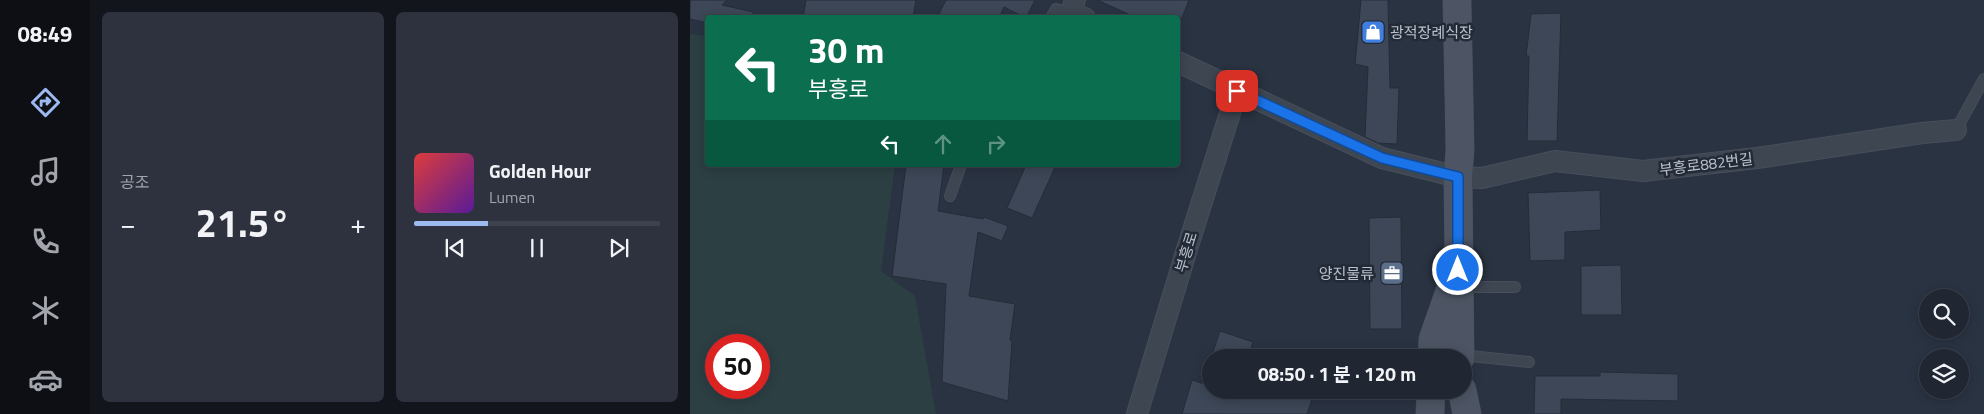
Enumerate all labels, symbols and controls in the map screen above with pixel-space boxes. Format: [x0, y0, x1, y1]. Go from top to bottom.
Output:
text: 08:49 [18, 17, 72, 51]
shop icon: 광적장례식장 [1360, 19, 1386, 45]
place label: 광적장례식장 [1390, 21, 1473, 44]
text: 30 m [808, 23, 884, 77]
icon: left [725, 35, 790, 100]
pin [1216, 70, 1258, 112]
text: 부흥로 [808, 72, 869, 106]
icon: arrive [1223, 77, 1251, 105]
icon: directions [28, 85, 63, 120]
icon: left [876, 130, 904, 158]
icon: ahead [929, 130, 957, 158]
icon: right [982, 130, 1010, 158]
street label: 부흥로882번길 [1658, 147, 1754, 181]
icon: music [28, 154, 63, 189]
text: Golden Hour [489, 156, 591, 185]
text: 공조 [120, 170, 149, 194]
text: Lumen [489, 185, 535, 209]
text: 21.5° [196, 194, 290, 252]
text: − [120, 202, 136, 245]
text: + [350, 202, 366, 245]
icon: phone [28, 224, 63, 259]
street label: 부흥로 [1169, 229, 1203, 275]
icon: previous [441, 234, 469, 262]
icon: pause [523, 234, 551, 262]
icon: next [605, 234, 633, 262]
position arrow [1431, 243, 1483, 295]
office icon: 양진물류 [1379, 260, 1405, 286]
place label: 양진물류 [1319, 262, 1374, 285]
map controls [1919, 289, 1969, 399]
button: search [1919, 289, 1969, 339]
icon: climate [28, 293, 63, 328]
speed limit sign: 50 [705, 334, 770, 399]
button: layers [1919, 349, 1969, 399]
text: 08:50 · 1 분 · 120 m [1258, 359, 1416, 388]
icon: car [28, 362, 63, 397]

